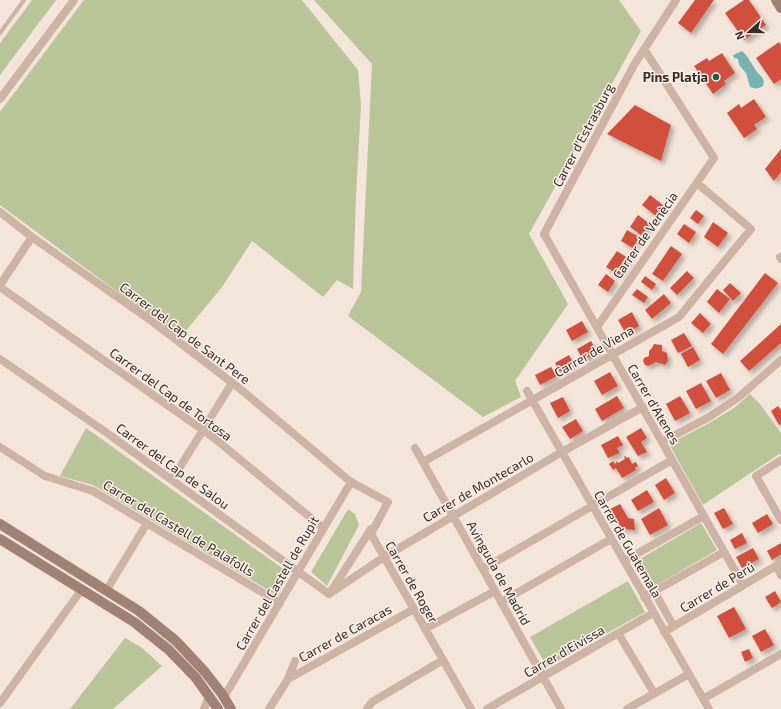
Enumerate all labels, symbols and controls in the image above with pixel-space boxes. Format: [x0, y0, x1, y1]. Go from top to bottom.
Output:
north arrow [729, 12, 769, 52]
text: N [732, 30, 747, 42]
place label: Pins Platja [643, 69, 708, 85]
marker: Pins Platja [711, 72, 721, 82]
street label: Carrer d'Estrasburg [549, 81, 617, 189]
street label: Carrer de Venècia [609, 189, 681, 281]
street label: Carrer del Cap de Sant Pere [117, 279, 253, 387]
street label: Carrer de Viena [551, 322, 637, 380]
street label: Carrer del Cap de Tortosa [107, 344, 235, 444]
street label: Carrer d'Atenes [624, 361, 684, 447]
street label: Carrer del Cap de Salou [113, 420, 233, 512]
street label: Carrer de Montecarlo [420, 449, 536, 525]
street label: Carrer del Castell de Palafolls [101, 476, 257, 580]
street label: Carrer de Guatemala [591, 488, 665, 600]
street label: Carrer del Castell de Rupit [232, 513, 322, 653]
street label: Avinguda de Madrid [464, 518, 534, 628]
street label: Carrer de Roger [382, 538, 442, 626]
street label: Carrer de Perú [677, 558, 757, 616]
street label: Carrer de Caracas [296, 601, 394, 665]
street label: Carrer d'Eivissa [521, 621, 607, 681]

